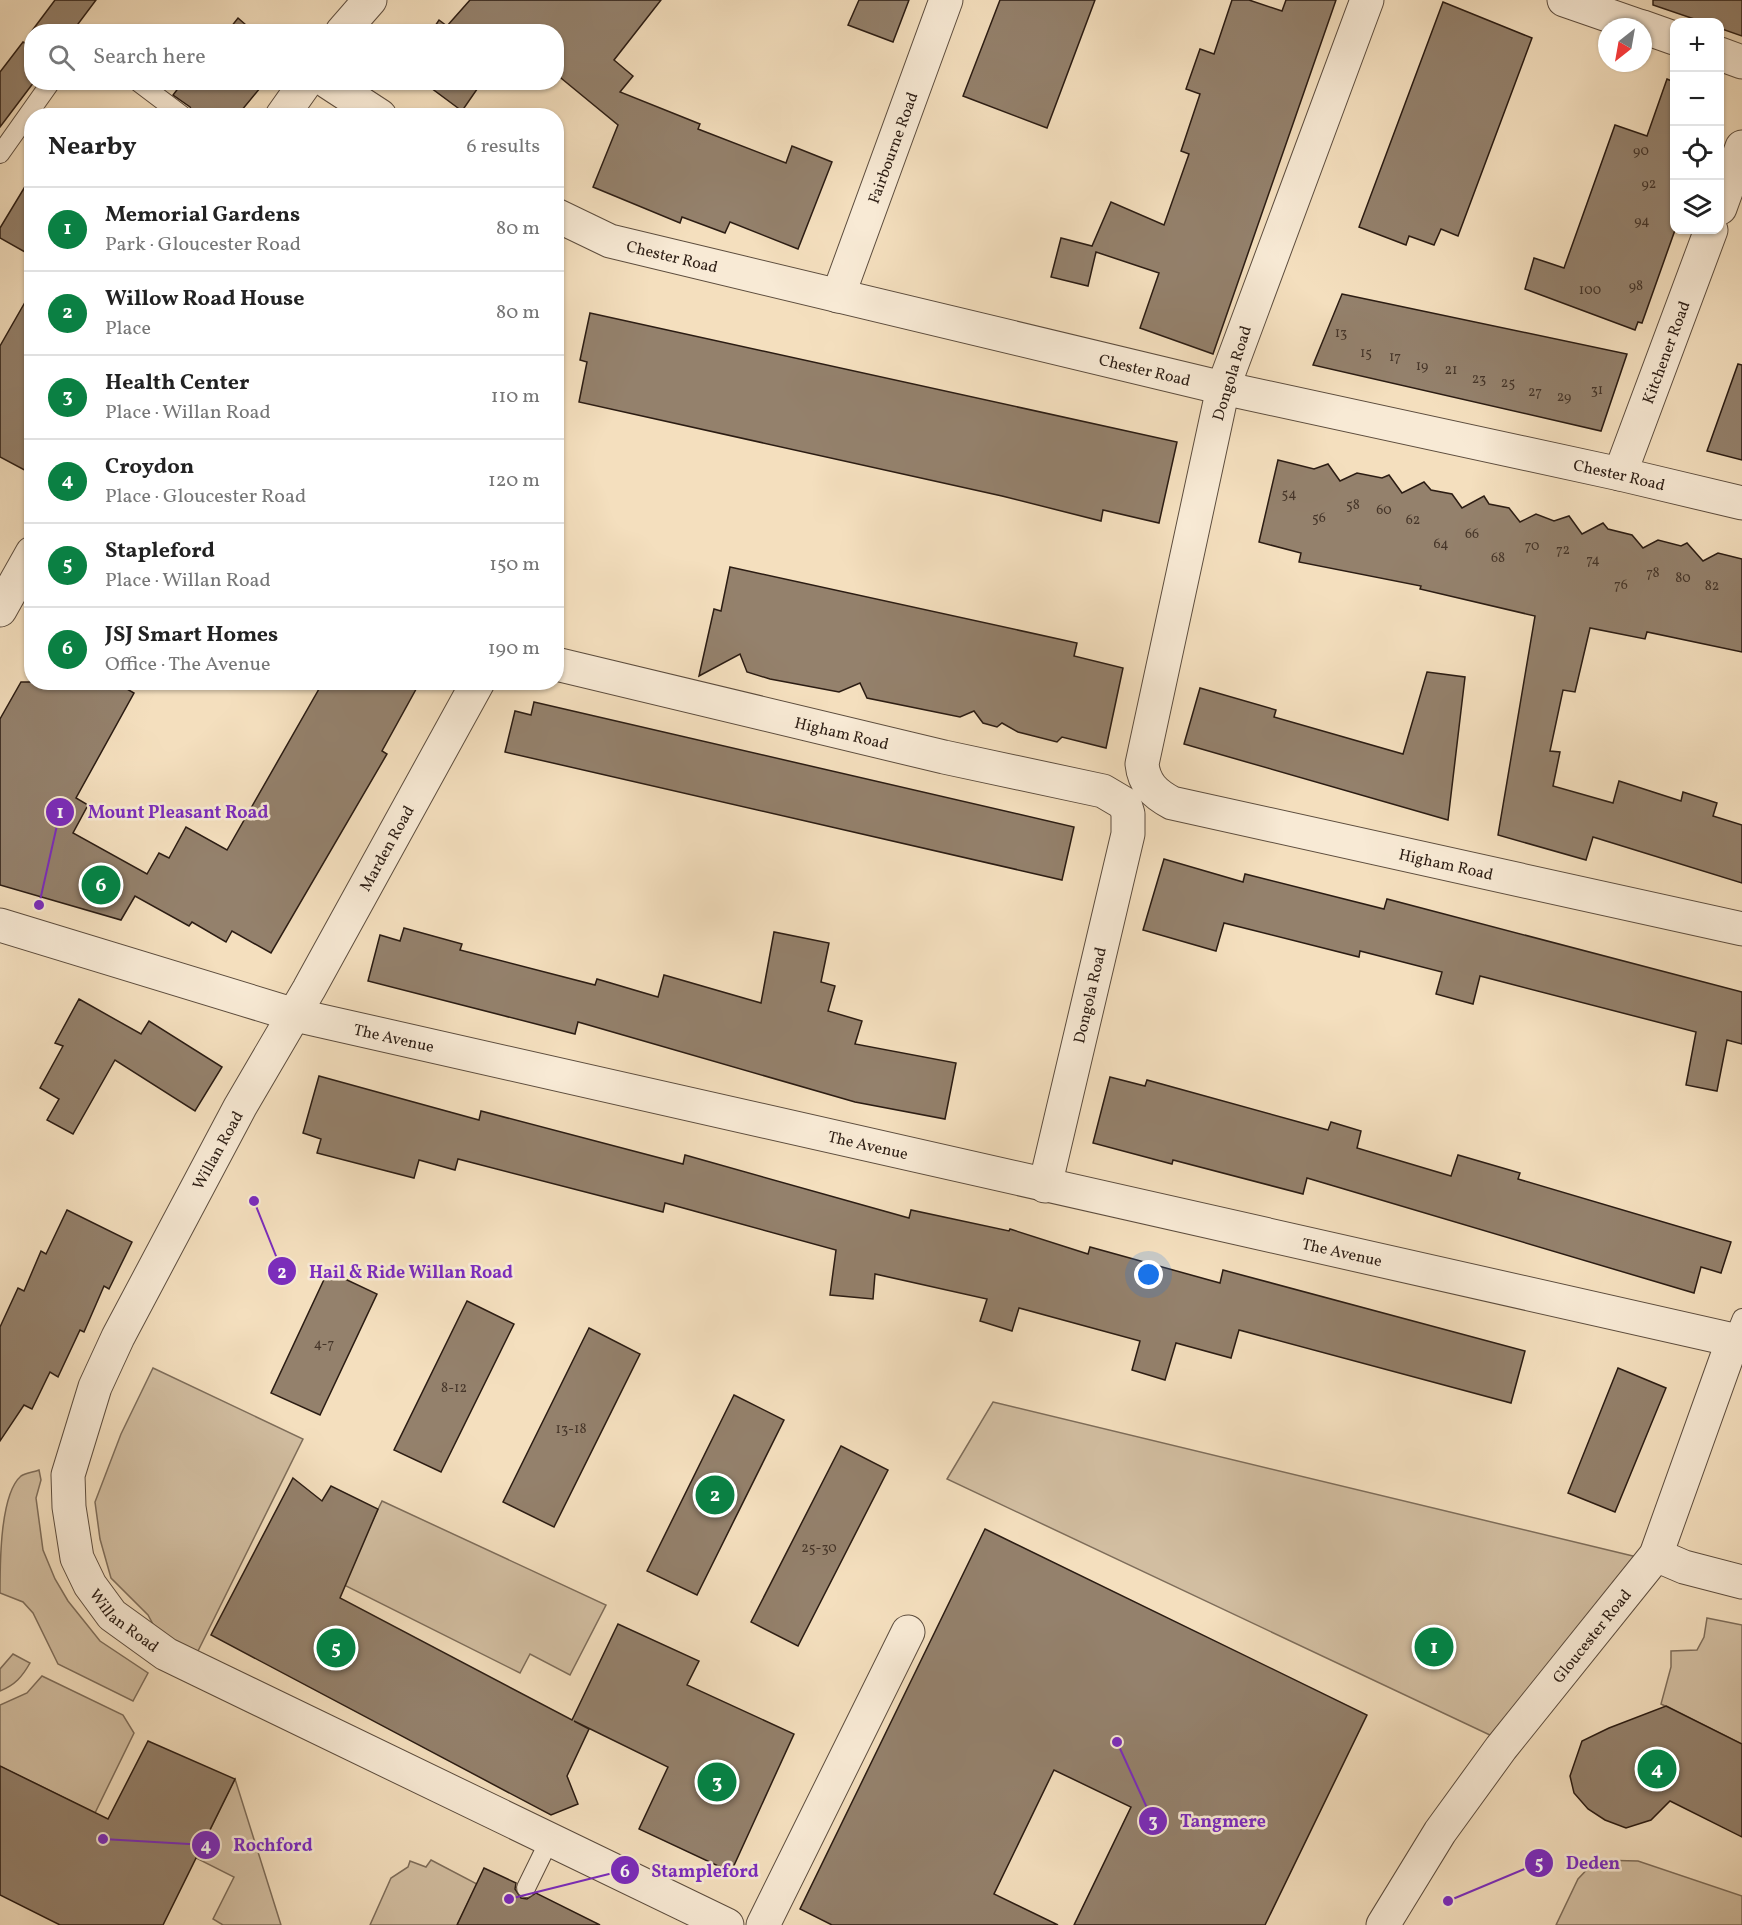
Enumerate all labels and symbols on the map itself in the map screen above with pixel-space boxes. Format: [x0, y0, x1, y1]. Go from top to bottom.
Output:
north arrow [1598, 18, 1652, 72]
street label: Fairbourne Road [864, 89, 924, 207]
house number: 90 [1633, 142, 1649, 161]
house number: 92 [1642, 175, 1656, 194]
house number: 94 [1634, 212, 1650, 231]
street label: Chester Road [624, 236, 720, 279]
house number: 98 [1629, 277, 1643, 296]
house number: 100 [1579, 281, 1601, 300]
street label: Kitchener Road [1638, 298, 1697, 407]
street label: Dongola Road [1208, 323, 1258, 424]
house number: 13 [1335, 324, 1347, 343]
house number: 15 [1360, 344, 1372, 363]
house number: 17 [1389, 348, 1401, 367]
street label: Chester Road [1096, 350, 1192, 393]
house number: 19 [1416, 357, 1428, 376]
house number: 21 [1445, 361, 1457, 380]
house number: 23 [1472, 370, 1486, 389]
house number: 25 [1501, 374, 1515, 393]
house number: 31 [1591, 381, 1603, 400]
house number: 27 [1528, 383, 1542, 402]
house number: 29 [1557, 388, 1571, 407]
street label: Chester Road [1571, 455, 1667, 497]
house number: 54 [1281, 485, 1297, 504]
house number: 58 [1346, 496, 1360, 515]
house number: 60 [1376, 501, 1392, 520]
house number: 56 [1312, 509, 1326, 528]
house number: 62 [1406, 511, 1420, 530]
house number: 66 [1465, 525, 1479, 544]
house number: 64 [1433, 535, 1449, 554]
house number: 70 [1525, 537, 1539, 556]
house number: 72 [1556, 541, 1570, 560]
house number: 68 [1491, 549, 1505, 568]
house number: 74 [1586, 551, 1600, 570]
house number: 78 [1646, 564, 1660, 583]
house number: 80 [1675, 569, 1691, 588]
house number: 76 [1614, 576, 1628, 595]
house number: 82 [1705, 577, 1719, 596]
street label: Higham Road [792, 713, 891, 756]
callout: Mount Pleasant Road [45, 794, 280, 830]
text: 1 [56, 801, 64, 826]
text: Mount Pleasant Road [88, 801, 268, 826]
street label: Marden Road [355, 802, 420, 896]
street label: Higham Road [1397, 844, 1495, 887]
pin: 6 [82, 862, 120, 908]
street label: Dongola Road [1069, 945, 1113, 1046]
street label: The Avenue [351, 1020, 436, 1059]
street label: Willan Road [188, 1108, 249, 1194]
street label: The Avenue [825, 1127, 910, 1166]
street label: The Avenue [1299, 1234, 1384, 1273]
callout: Hail & Ride Willan Road [267, 1253, 525, 1289]
your location [1134, 1260, 1163, 1289]
text: 2 [277, 1261, 287, 1286]
text: Hail & Ride Willan Road [309, 1261, 513, 1286]
house number: 4-7 [314, 1335, 334, 1354]
house number: 8-12 [441, 1379, 467, 1398]
house number: 13-18 [555, 1420, 587, 1439]
pin: 2 [696, 1472, 734, 1518]
house number: 25-30 [801, 1539, 837, 1558]
street label: Willan Road [83, 1585, 163, 1658]
street label: Gloucester Road [1548, 1585, 1637, 1689]
pin: 1 [1414, 1624, 1454, 1670]
pin: 5 [316, 1626, 356, 1670]
pin: 4 [1638, 1746, 1676, 1792]
pin: 3 [698, 1760, 736, 1804]
callout: Tangmere [1138, 1803, 1278, 1839]
text: 3 [1148, 1810, 1158, 1835]
text: Tangmere [1180, 1810, 1266, 1835]
callout: Rochford [191, 1827, 324, 1863]
text: 4 [201, 1834, 212, 1859]
text: Rochford [233, 1834, 313, 1859]
callout: Deden [1524, 1845, 1633, 1881]
callout: Stampleford [610, 1852, 771, 1888]
text: 5 [1535, 1852, 1543, 1877]
text: Deden [1566, 1852, 1620, 1877]
text: 6 [620, 1860, 630, 1885]
text: Stampleford [651, 1860, 759, 1885]

